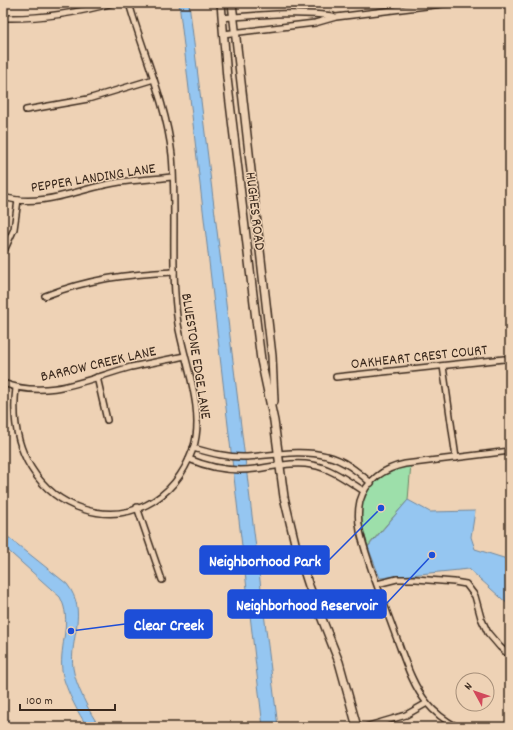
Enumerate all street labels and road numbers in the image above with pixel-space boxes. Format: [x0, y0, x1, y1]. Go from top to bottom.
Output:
street label: PEPPER LANDING LANE [29, 158, 157, 200]
street label: HUGHES ROAD [238, 171, 270, 252]
street label: BLUESTONE EDGE LANE [174, 292, 216, 421]
street label: OAKHEART CREST COURT [350, 340, 489, 376]
street label: BARROW CREEK LANE [39, 341, 159, 389]

